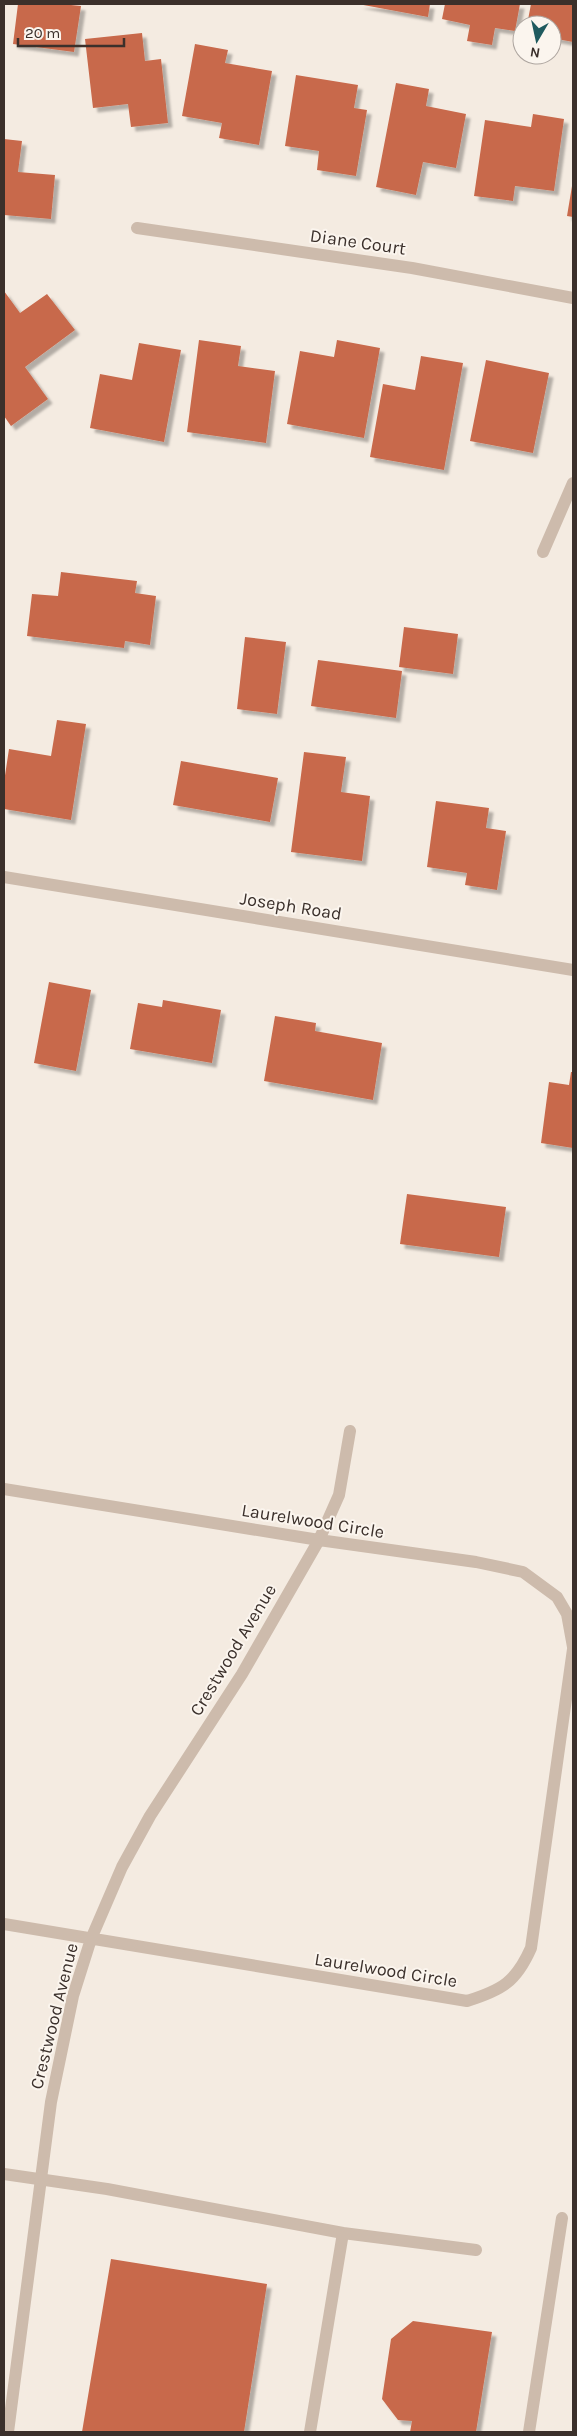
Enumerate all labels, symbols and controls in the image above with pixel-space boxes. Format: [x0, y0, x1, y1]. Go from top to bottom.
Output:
scale bar [18, 15, 124, 47]
north arrow [512, 15, 562, 65]
text: 20 m [25, 24, 60, 42]
text: N [529, 43, 541, 62]
street label: Diane Court [309, 224, 408, 260]
street label: Joseph Road [238, 887, 344, 925]
street label: Laurelwood Circle [240, 1499, 386, 1543]
street label: Crestwood Avenue [185, 1580, 281, 1720]
street label: Crestwood Avenue [25, 1941, 83, 2091]
street label: Laurelwood Circle [313, 1948, 459, 1992]

